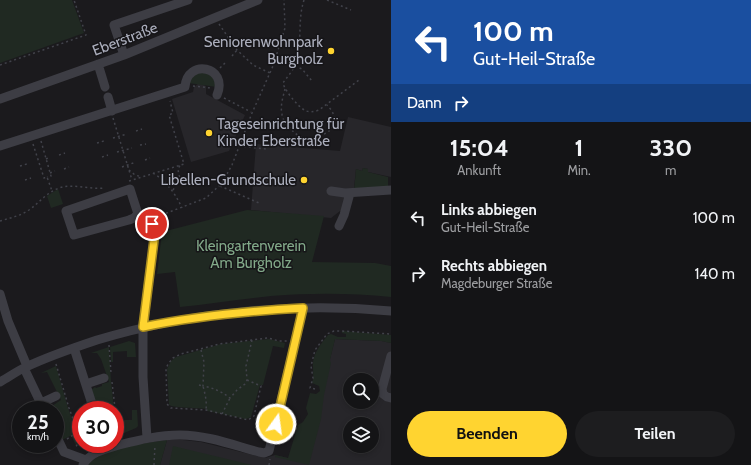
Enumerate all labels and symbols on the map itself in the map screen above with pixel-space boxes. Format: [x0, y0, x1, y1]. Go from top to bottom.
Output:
street label: Eberstraße [90, 18, 160, 60]
place label: Seniorenwohnpark Burgholz [204, 33, 323, 68]
marker: Seniorenwohnpark Burgholz [326, 46, 336, 56]
place label: Tageseinrichtung für Kinder Eberstraße [217, 115, 345, 150]
marker: Tageseinrichtung für Kinder Eberstraße [204, 128, 214, 138]
place label: Libellen-Grundschule [160, 171, 296, 189]
marker: Libellen-Grundschule [299, 175, 309, 185]
pin [135, 207, 169, 241]
park label: Kleingartenverein Am Burgholz [196, 237, 306, 272]
speed limit sign: 30 [72, 401, 124, 453]
position arrow [255, 403, 297, 445]

